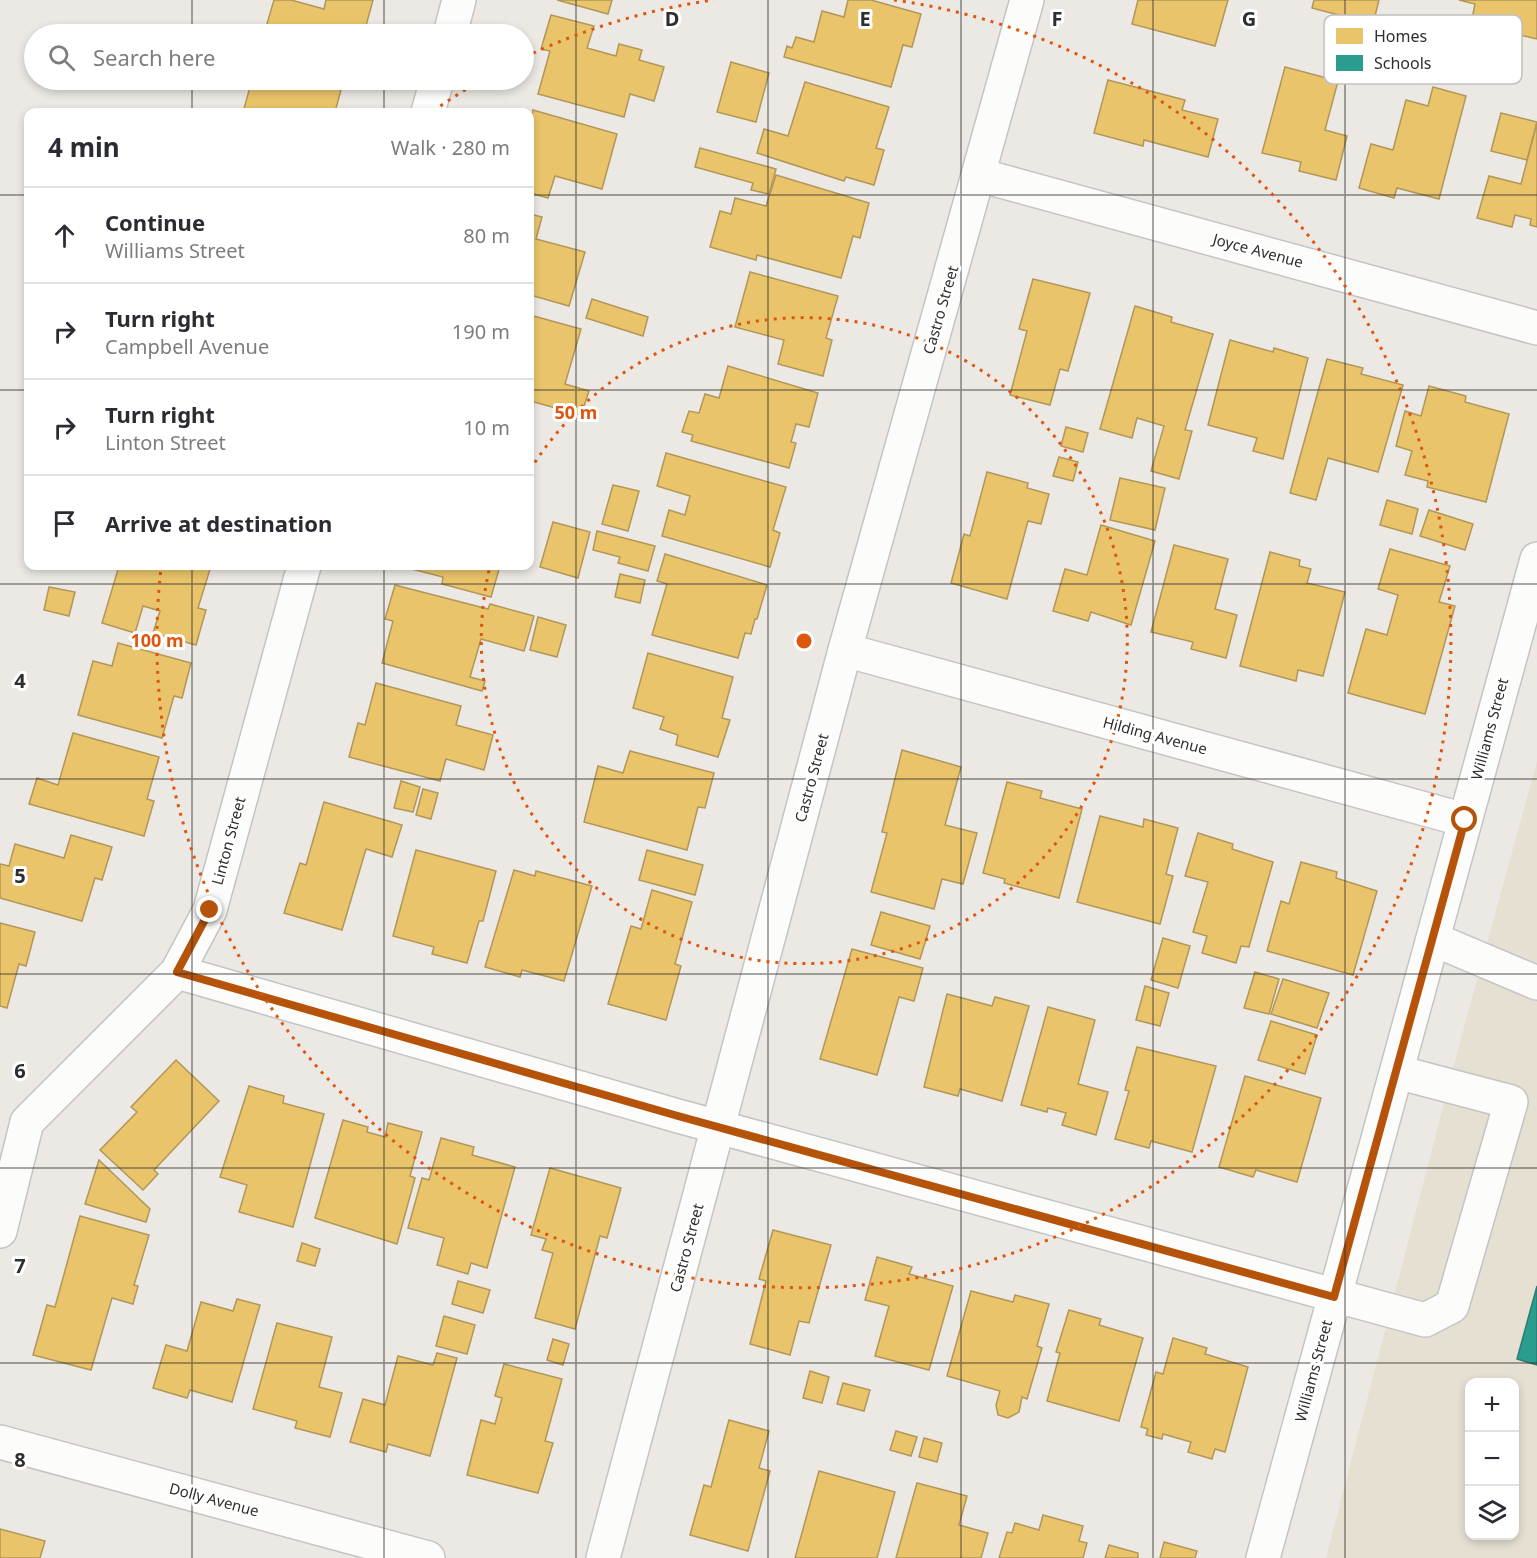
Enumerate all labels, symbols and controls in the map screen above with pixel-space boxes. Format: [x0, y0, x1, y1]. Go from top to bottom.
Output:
text: D [665, 5, 679, 32]
text: E [859, 5, 871, 32]
text: F [1052, 5, 1062, 32]
text: G [1242, 5, 1256, 32]
legend [1324, 15, 1522, 84]
search box [24, 24, 534, 90]
text: Homes [1374, 25, 1427, 47]
icon: search [45, 41, 78, 74]
text: Search here [93, 42, 215, 72]
text: Schools [1374, 52, 1432, 74]
text: 4 min [48, 129, 120, 165]
text: Walk · 280 m [391, 134, 510, 161]
text: Continue [105, 207, 205, 237]
icon: ahead [48, 219, 81, 252]
text: 80 m [463, 222, 510, 249]
street label: Joyce Avenue [1209, 228, 1306, 272]
text: Williams Street [105, 237, 245, 264]
street label: Castro Street [918, 263, 962, 356]
text: Turn right [105, 303, 215, 333]
icon: right [48, 315, 81, 348]
text: 190 m [452, 318, 510, 345]
text: Campbell Avenue [105, 333, 269, 360]
text: Turn right [105, 399, 215, 429]
text: 50 m [555, 400, 597, 424]
icon: right [48, 411, 81, 444]
text: 10 m [463, 414, 510, 441]
text: Linton Street [105, 429, 226, 456]
icon: arrive [48, 507, 81, 540]
text: Arrive at destination [105, 508, 332, 538]
text: 100 m [130, 628, 184, 652]
centre of rings [794, 631, 814, 651]
text: 4 [14, 667, 26, 694]
street label: Williams Street [1466, 675, 1512, 782]
street label: Hilding Avenue [1101, 712, 1210, 759]
street label: Castro Street [790, 731, 833, 824]
street label: Linton Street [207, 794, 250, 887]
route start [1451, 806, 1477, 832]
text: 5 [14, 862, 26, 889]
route end [196, 896, 222, 922]
text: 6 [14, 1057, 26, 1084]
street label: Castro Street [665, 1201, 708, 1294]
text: 7 [14, 1252, 26, 1279]
street label: Williams Street [1290, 1317, 1336, 1424]
map controls [1465, 1378, 1519, 1540]
button: + [1465, 1378, 1519, 1432]
button: − [1465, 1432, 1519, 1486]
text: 8 [14, 1446, 26, 1473]
street label: Dolly Avenue [167, 1477, 261, 1521]
button: layers [1465, 1486, 1519, 1540]

